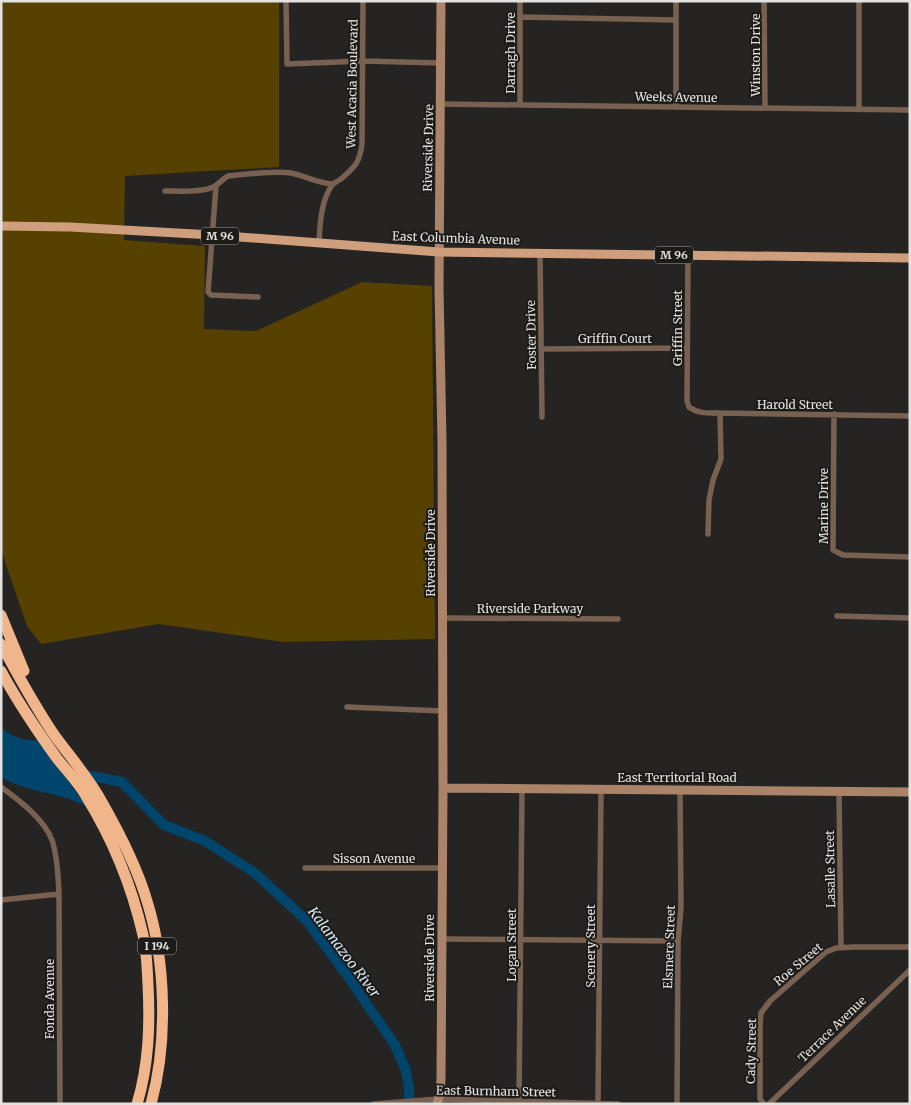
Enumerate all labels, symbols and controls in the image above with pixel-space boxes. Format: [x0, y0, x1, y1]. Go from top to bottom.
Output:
street label: Darragh Drive [503, 12, 518, 94]
street label: Winston Drive [748, 13, 763, 98]
street label: West Acacia Boulevard [343, 19, 361, 150]
street label: Weeks Avenue [634, 89, 717, 105]
street label: Riverside Drive [420, 104, 436, 192]
road number: M 96 [201, 228, 239, 245]
street label: East Columbia Avenue [392, 228, 520, 248]
road number: M 96 [655, 246, 693, 264]
street label: Griffin Street [670, 290, 685, 366]
street label: Foster Drive [523, 300, 539, 370]
street label: Griffin Court [578, 331, 652, 346]
street label: Harold Street [757, 397, 833, 412]
street label: Marine Drive [816, 468, 831, 544]
street label: Riverside Drive [423, 509, 438, 597]
street label: Riverside Parkway [477, 601, 583, 616]
street label: East Territorial Road [617, 770, 737, 785]
street label: Lasalle Street [822, 830, 838, 908]
street label: Sisson Avenue [333, 851, 415, 866]
water label: Kalamazoo River [303, 902, 384, 1001]
street label: Scenery Street [583, 904, 598, 988]
street label: Elsmere Street [660, 904, 678, 989]
street label: Logan Street [504, 908, 519, 982]
street label: Riverside Drive [422, 914, 437, 1002]
road number: I 194 [138, 938, 176, 954]
street label: Roe Street [771, 939, 826, 989]
street label: Fonda Avenue [42, 959, 57, 1039]
street label: Terrace Avenue [795, 993, 869, 1065]
street label: Cady Street [743, 1018, 759, 1084]
street label: East Burnham Street [436, 1082, 557, 1100]

